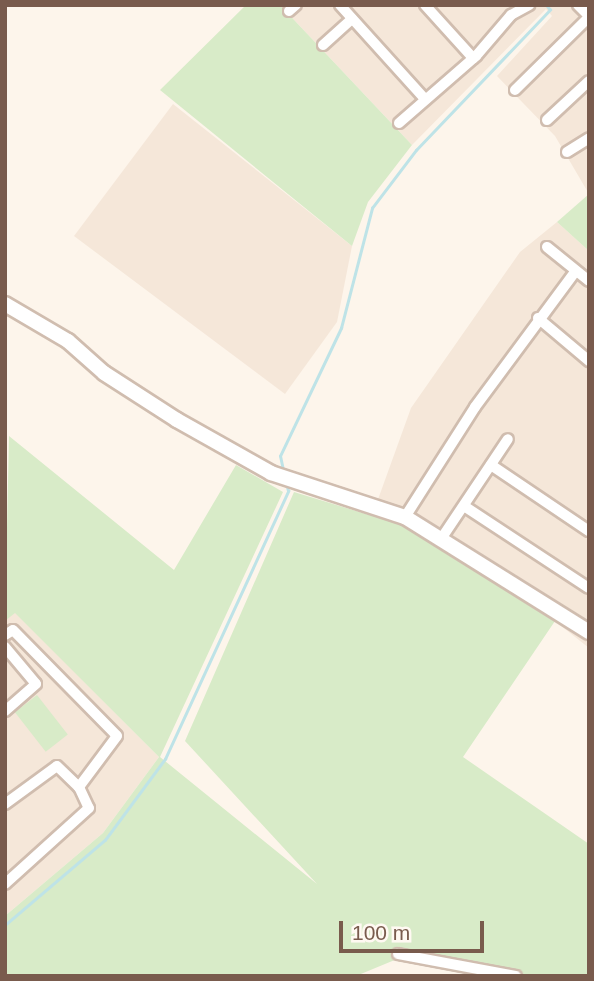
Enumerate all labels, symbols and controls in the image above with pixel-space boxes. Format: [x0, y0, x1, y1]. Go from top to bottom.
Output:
scale bar [342, 908, 487, 952]
text: 100 m [352, 921, 410, 944]

